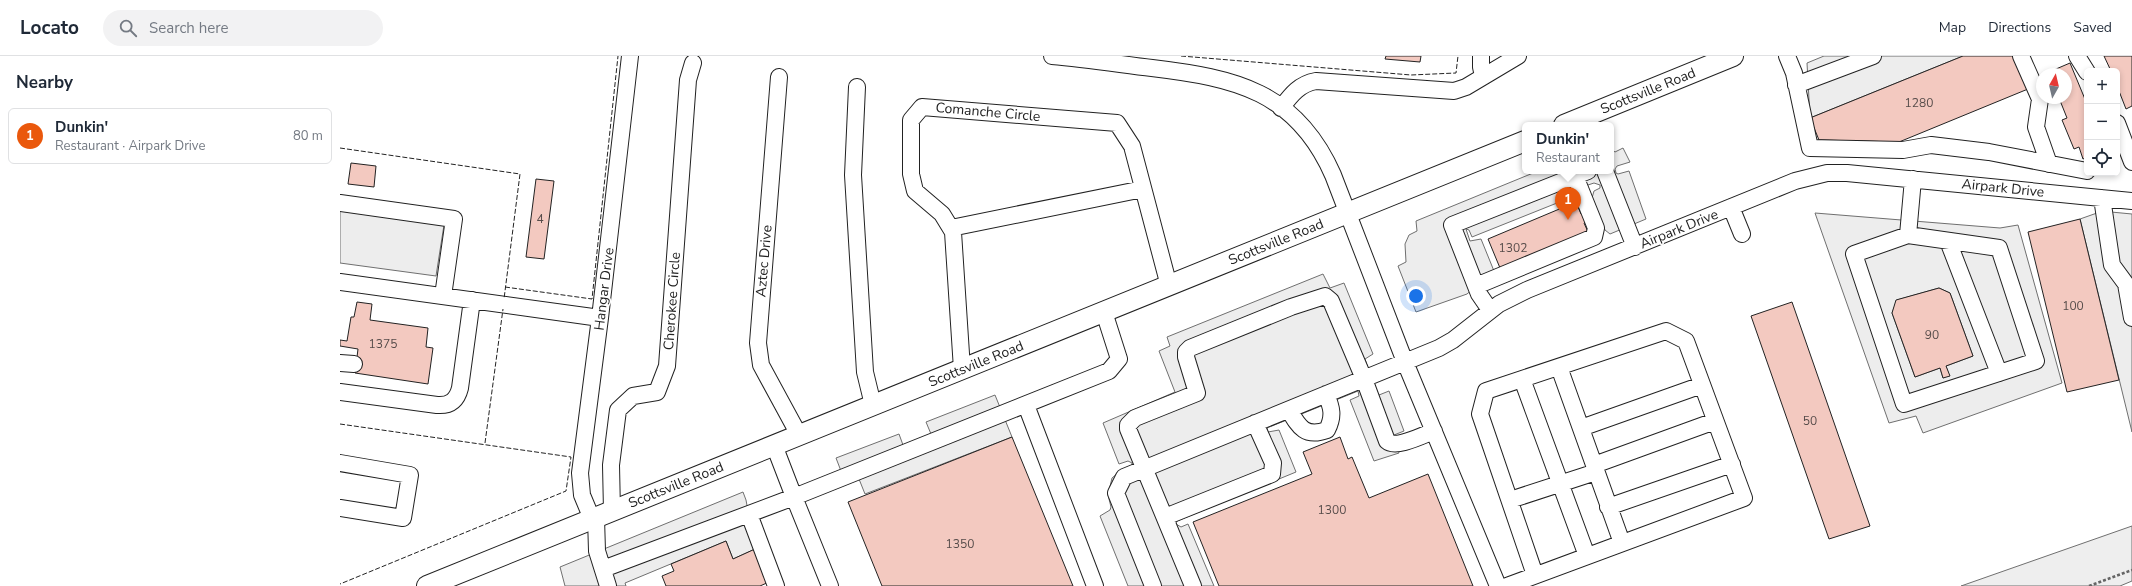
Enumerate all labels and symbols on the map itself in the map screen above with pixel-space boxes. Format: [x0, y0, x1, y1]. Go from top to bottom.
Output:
street label: Scottsville Road [1598, 63, 1698, 119]
north arrow [2036, 68, 2072, 104]
house number: 1280 [1905, 95, 1933, 111]
street label: Comanche Circle [935, 98, 1041, 126]
street label: Airpark Drive [1961, 174, 2045, 202]
pin: 1 [1555, 187, 1581, 220]
street label: Airpark Drive [1637, 205, 1721, 253]
house number: 4 [536, 211, 544, 227]
street label: Scottsville Road [1226, 214, 1326, 270]
street label: Aztec Drive [751, 224, 777, 298]
house number: 1302 [1499, 240, 1527, 256]
street label: Hangar Drive [589, 246, 619, 332]
street label: Cherokee Circle [659, 251, 685, 351]
your location [1406, 286, 1426, 306]
house number: 100 [2062, 298, 2084, 314]
house number: 90 [1925, 327, 1939, 343]
house number: 1375 [369, 336, 397, 352]
street label: Scottsville Road [926, 336, 1026, 392]
house number: 50 [1803, 413, 1817, 429]
street label: Scottsville Road [626, 457, 726, 513]
house number: 1300 [1318, 502, 1346, 518]
house number: 1350 [946, 536, 974, 552]

